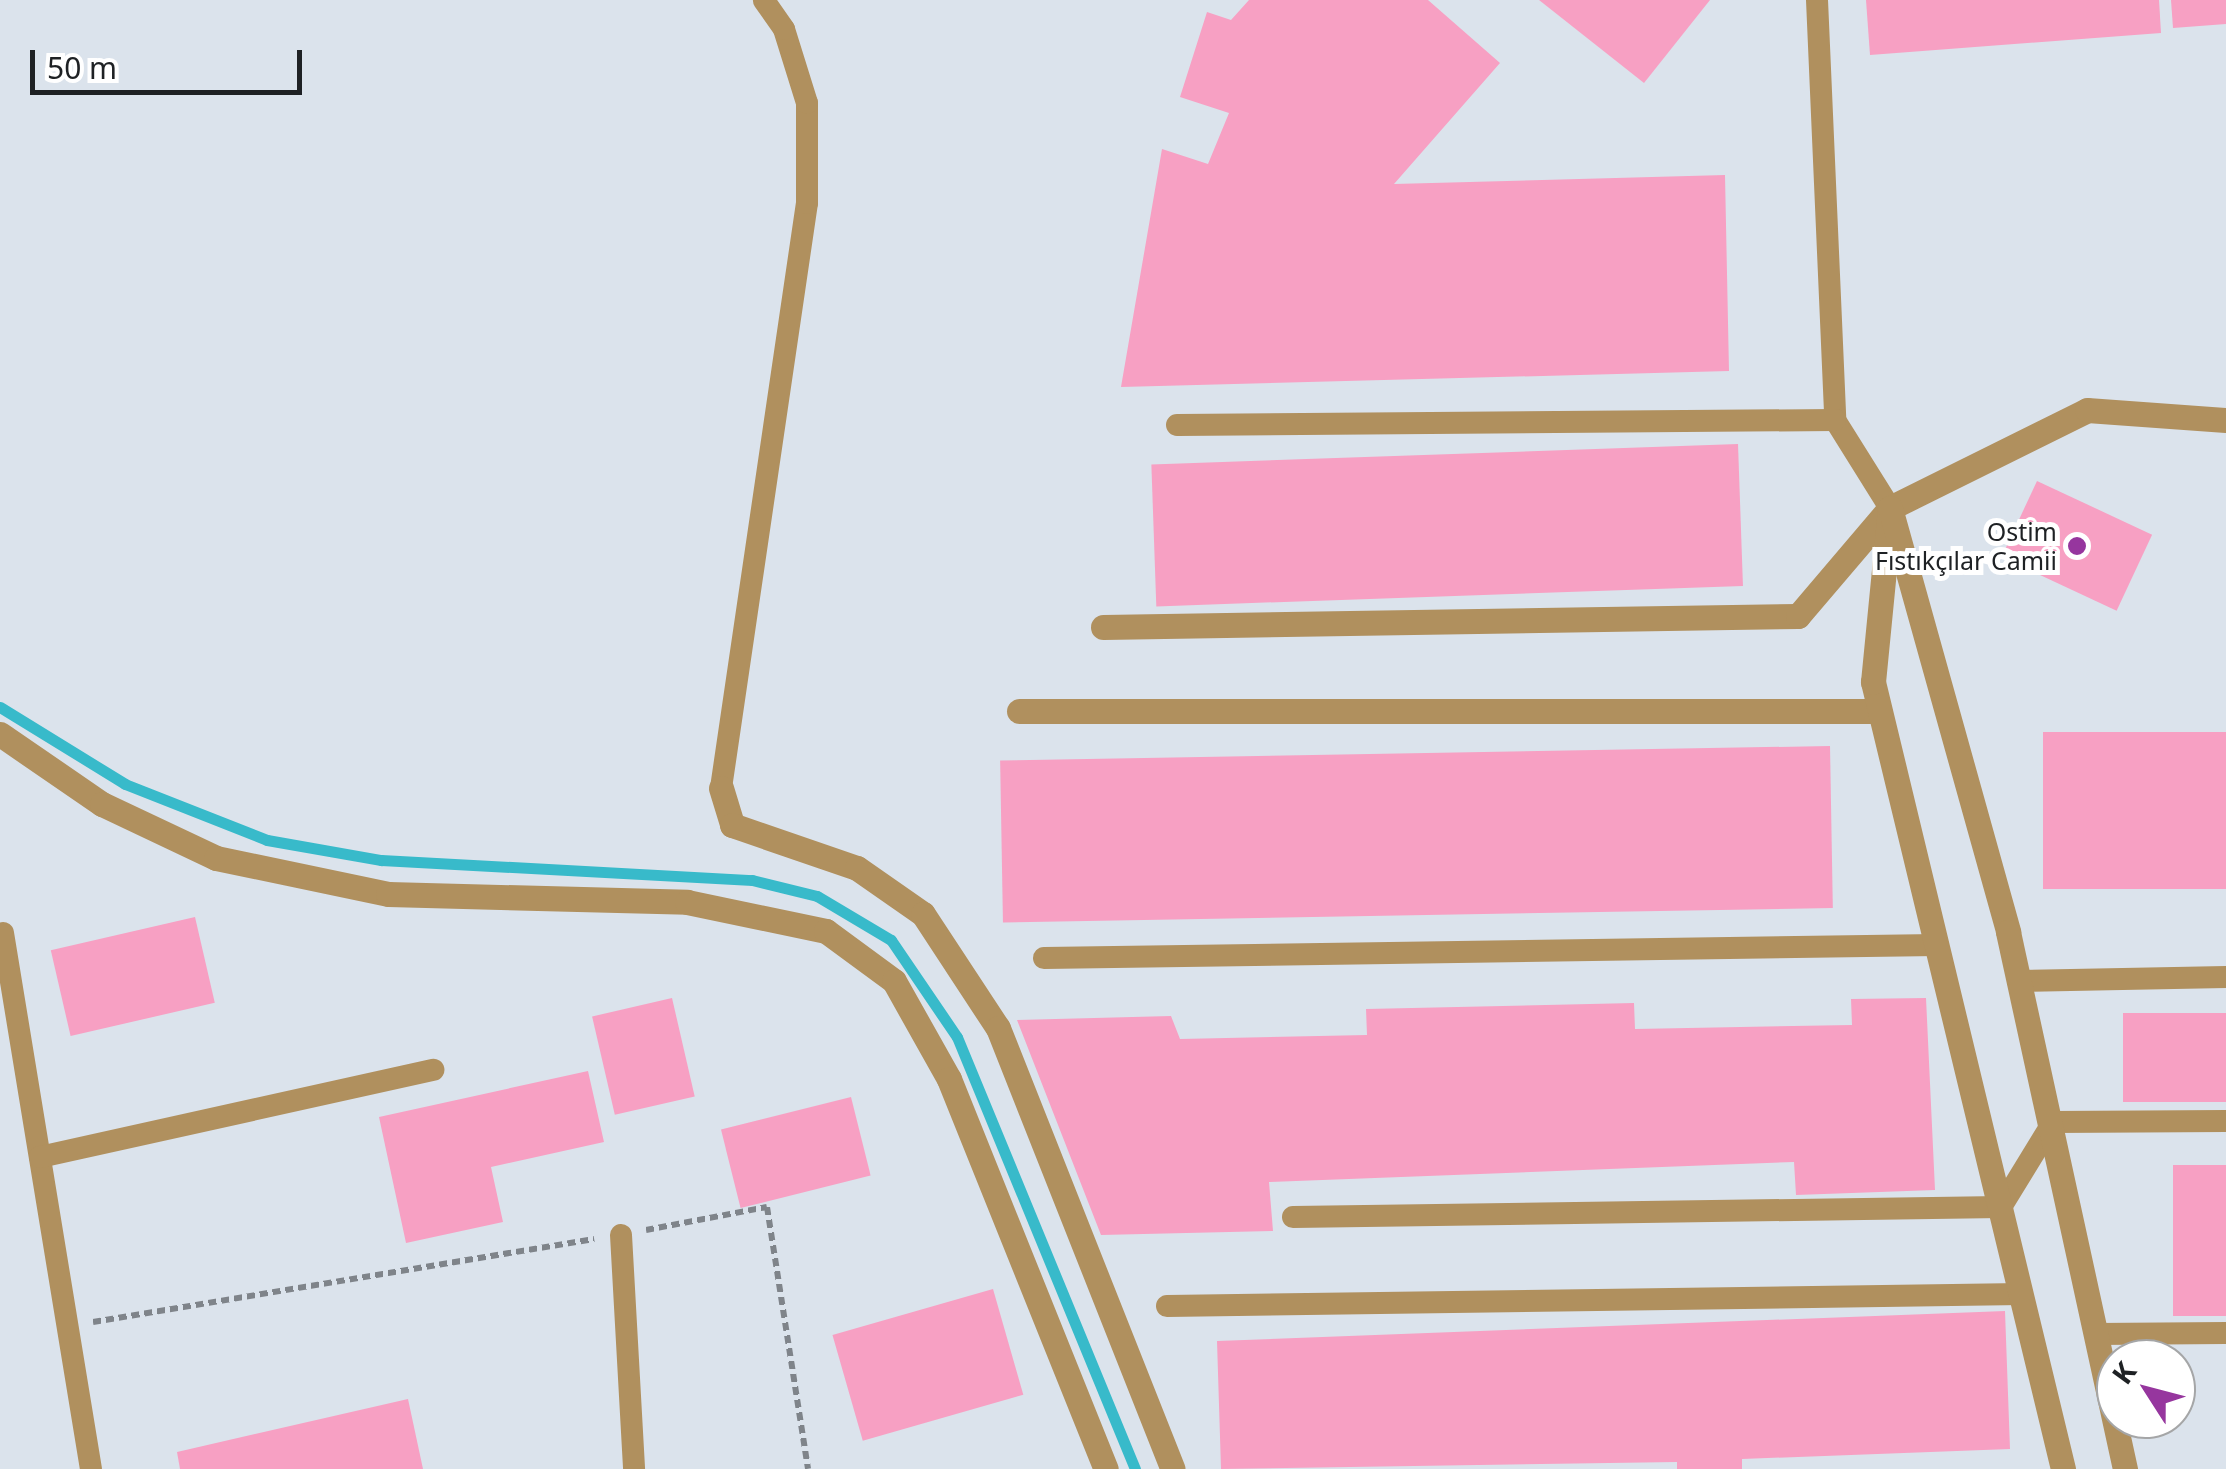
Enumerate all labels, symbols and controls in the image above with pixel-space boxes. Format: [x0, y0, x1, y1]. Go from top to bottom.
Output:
scale bar [35, 30, 308, 92]
text: 50 m [47, 47, 117, 88]
place label: Ostim Fıstıkçılar Camii [1875, 517, 2057, 576]
marker: Ostim Fıstıkçılar Camii [2066, 535, 2088, 557]
north arrow [2096, 1339, 2196, 1439]
text: K [2103, 1354, 2144, 1391]

